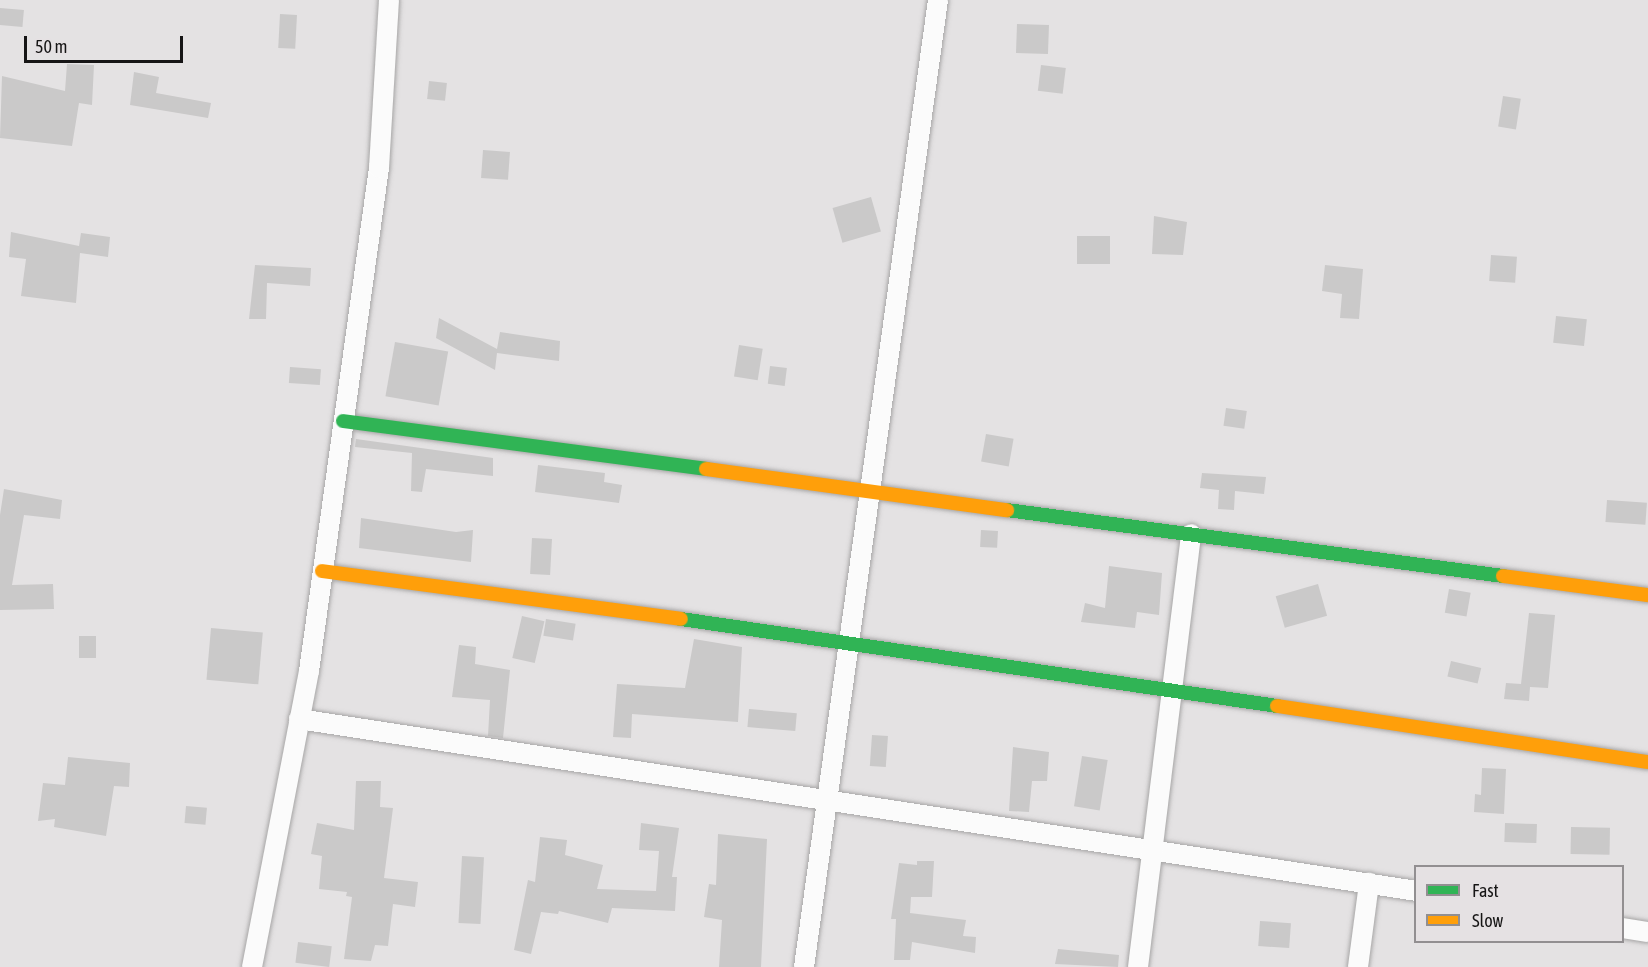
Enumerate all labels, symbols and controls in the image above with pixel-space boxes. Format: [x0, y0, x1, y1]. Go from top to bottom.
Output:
scale bar [27, 24, 186, 62]
text: 50 m [35, 36, 67, 57]
legend [1414, 865, 1624, 943]
text: Fast [1472, 880, 1499, 901]
text: Slow [1472, 910, 1503, 931]

